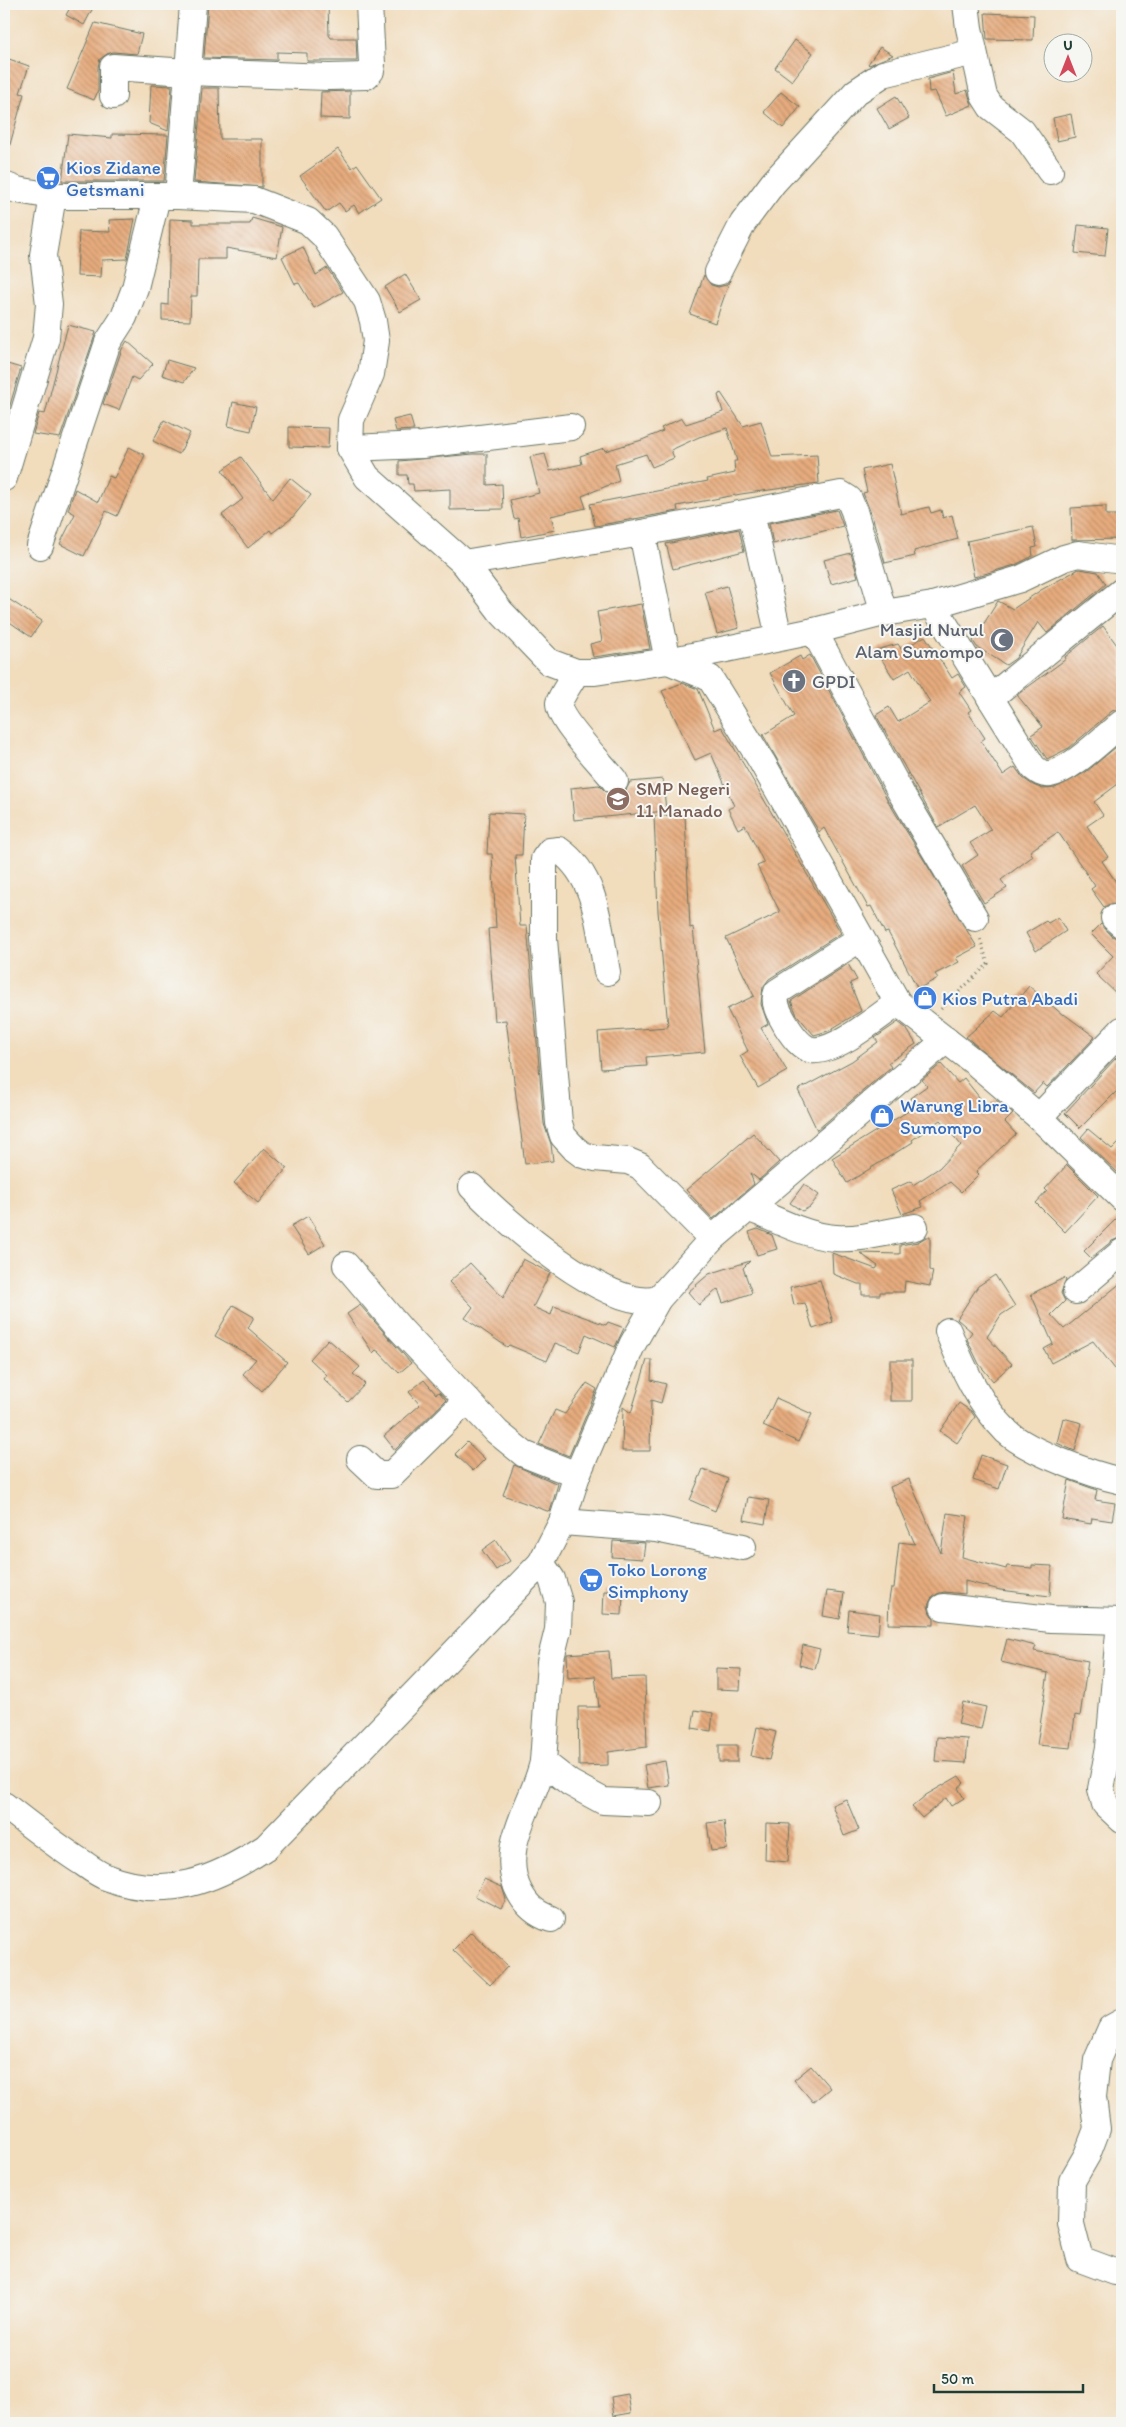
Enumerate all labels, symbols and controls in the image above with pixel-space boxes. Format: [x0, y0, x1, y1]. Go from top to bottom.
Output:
north arrow [1044, 32, 1094, 82]
text: U [1063, 37, 1073, 54]
place label: Kios Zidane Getsmani [66, 156, 161, 201]
supermarket icon: Kios Zidane Getsmani [35, 165, 61, 191]
place label: Masjid Nurul Alam Sumompo [855, 618, 985, 663]
mosque icon: Masjid Nurul Alam Sumompo [989, 627, 1015, 653]
church icon: GPDI [781, 668, 807, 694]
place label: GPDI [812, 670, 856, 693]
place label: SMP Negeri 11 Manado [636, 777, 730, 822]
school or university icon: SMP Negeri 11 Manado [605, 786, 631, 812]
shop icon: Kios Putra Abadi [912, 985, 938, 1011]
place label: Kios Putra Abadi [942, 987, 1078, 1010]
place label: Warung Libra Sumompo [900, 1094, 1009, 1139]
shop icon: Warung Libra Sumompo [869, 1103, 895, 1129]
place label: Toko Lorong Simphony [608, 1558, 707, 1603]
supermarket icon: Toko Lorong Simphony [578, 1567, 604, 1593]
scale bar [934, 2362, 1082, 2394]
text: 50 m [941, 2370, 974, 2388]

